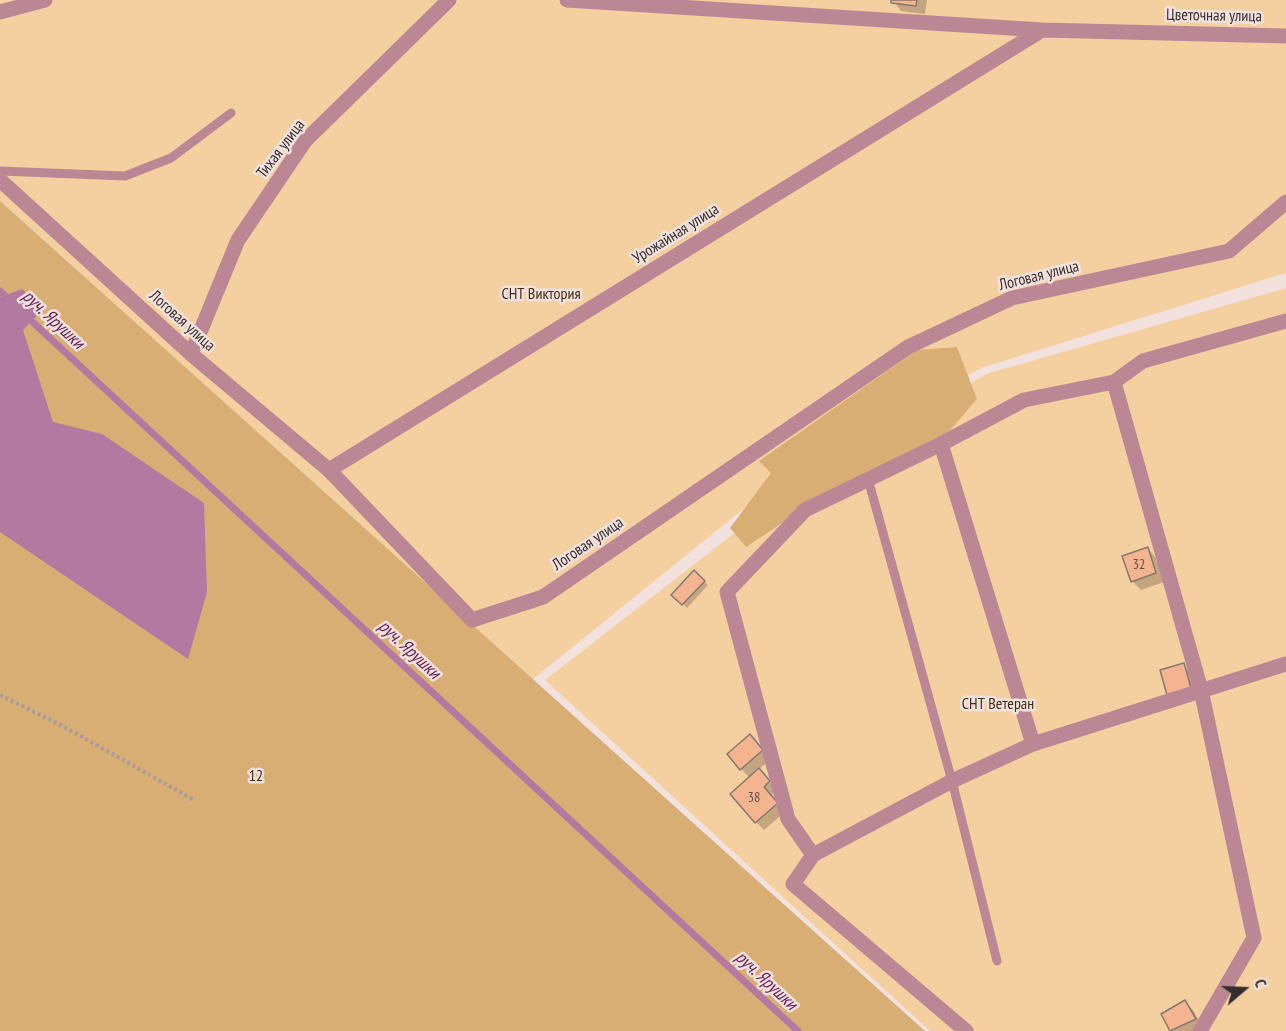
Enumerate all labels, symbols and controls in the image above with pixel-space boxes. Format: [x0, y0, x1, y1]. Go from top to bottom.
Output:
street label: Цветочная улица [1166, 6, 1262, 26]
street label: Тихая улица [253, 116, 309, 182]
street label: Урожайная улица [629, 200, 723, 268]
street label: Логовая улица [997, 257, 1081, 295]
park label: СНТ Виктория [501, 284, 581, 304]
water label: руч. Ярушки [18, 286, 88, 354]
street label: Логовая улица [145, 287, 219, 355]
street label: Логовая улица [549, 513, 627, 575]
house number: 32 [1133, 557, 1145, 573]
water label: руч. Ярушки [374, 616, 444, 684]
park label: СНТ Ветеран [962, 694, 1034, 714]
park label: 12 [249, 766, 263, 786]
house number: 38 [748, 790, 760, 806]
water label: руч. Ярушки [731, 947, 801, 1015]
north arrow [1214, 959, 1274, 1019]
text: С [1250, 976, 1272, 990]

